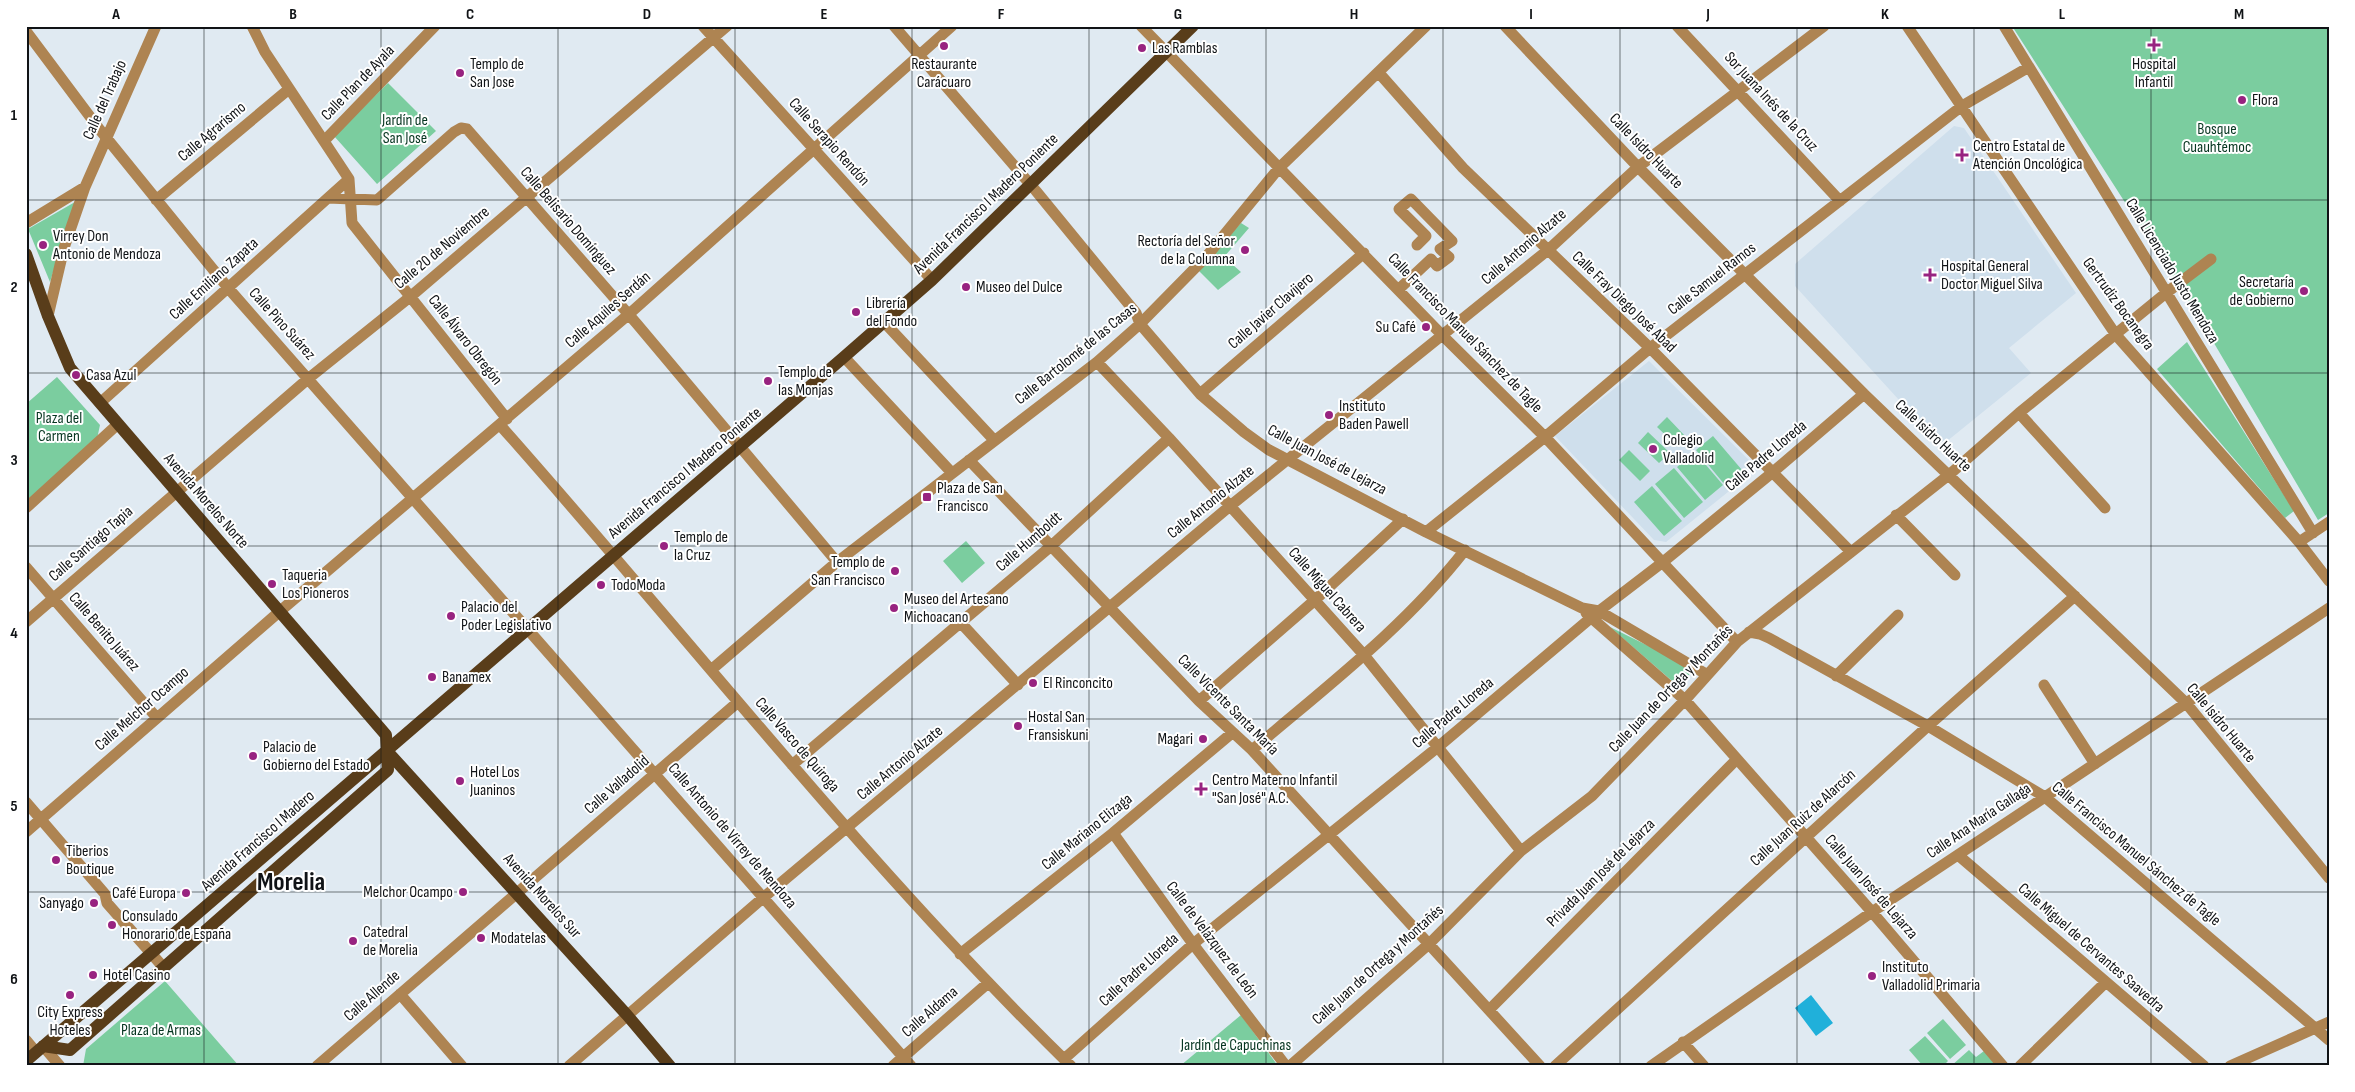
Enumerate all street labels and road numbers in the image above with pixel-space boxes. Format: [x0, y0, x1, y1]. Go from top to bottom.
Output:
street label: Calle Plan de Ayala [317, 41, 399, 125]
street label: Sor Juana Inés de la Cruz [1720, 48, 1822, 156]
street label: Calle del Trabajo [79, 57, 131, 143]
street label: Calle Serapio Rendón [785, 94, 873, 190]
street label: Calle Agrarismo [174, 98, 250, 166]
street label: Calle Isidro Huarte [1605, 109, 1687, 193]
street label: Avenida Francisco I Madero Poniente [909, 130, 1062, 279]
street label: Calle Belisario Domínguez [516, 163, 620, 279]
street label: Calle Licenciado Justo Mendoza [2121, 195, 2223, 347]
street label: Calle 20 de Noviembre [391, 203, 493, 293]
street label: Calle Antonio Alzate [1478, 205, 1570, 289]
street label: Calle Emiliano Zapata [166, 234, 262, 324]
street label: Calle Samuel Ramos [1664, 239, 1760, 319]
street label: Calle Fray Diego José Abad [1568, 247, 1680, 357]
street label: Calle Francisco Manuel Sánchez de Tagle [1384, 249, 1546, 417]
street label: Gertrudiz Bocanegra [2078, 254, 2158, 354]
street label: Calle Aquiles Serdán [561, 268, 655, 352]
street label: Calle Javier Clavijero [1224, 269, 1318, 353]
street label: Calle Pino Suárez [245, 284, 320, 364]
street label: Calle Álvaro Obregón [424, 291, 506, 389]
street label: Calle Bartolomé de las Casas [1011, 299, 1141, 409]
street label: Calle Isidro Huarte [1891, 396, 1975, 476]
street label: Avenida Francisco I Madero Poniente [604, 403, 766, 543]
street label: Calle Padre Lloreda [1721, 416, 1811, 496]
street label: Calle Juan José de Lejarza [1264, 421, 1390, 499]
street label: Avenida Morelos Norte [159, 449, 253, 552]
street label: Calle Antonio Alzate [1164, 461, 1258, 543]
street label: Calle Santiago Tapia [45, 502, 137, 586]
street label: Calle Humboldt [992, 508, 1066, 576]
street label: Calle Miguel Cabrera [1284, 544, 1370, 636]
street label: Calle Benito Juárez [65, 589, 144, 676]
street label: Calle Juan de Ortega y Montañés [1605, 621, 1737, 757]
street label: Calle Vicente Santa María [1174, 651, 1282, 759]
street label: Calle Melchor Ocampo [91, 663, 193, 755]
street label: Calle Padre Lloreda [1408, 673, 1498, 753]
street label: Calle Isidro Huarte [2182, 679, 2260, 767]
street label: Calle Vasco de Quiroga [751, 694, 843, 796]
street label: Calle Antonio Alzate [853, 722, 947, 804]
street label: Calle Valladolid [581, 752, 653, 818]
street label: Calle Antonio de Virrey de Mendoza [664, 759, 800, 913]
street label: Calle Juan Ruiz de Alarcón [1746, 766, 1860, 870]
street label: Calle Francisco Manuel Sánchez de Tagle [2048, 778, 2224, 930]
street label: Calle Ana María Gallaga [1923, 779, 2035, 863]
street label: Avenida Francisco I Madero [197, 787, 319, 896]
street label: Calle Mariano Elizaga [1038, 790, 1136, 874]
street label: Privada Juan José de Lejarza [1543, 815, 1659, 931]
street label: Calle Juan José de Lejarza [1820, 831, 1922, 943]
street label: Avenida Morelos Sur [498, 849, 585, 943]
street label: Calle de Velázquez de León [1162, 878, 1262, 1002]
street label: Calle Miguel de Cervantes Saavedra [2014, 879, 2168, 1017]
street label: Calle Juan de Ortega y Montañés [1308, 901, 1448, 1029]
street label: Calle Padre Lloreda [1095, 929, 1183, 1011]
street label: Calle Allende [340, 967, 404, 1025]
street label: Calle Aldama [898, 983, 962, 1041]

